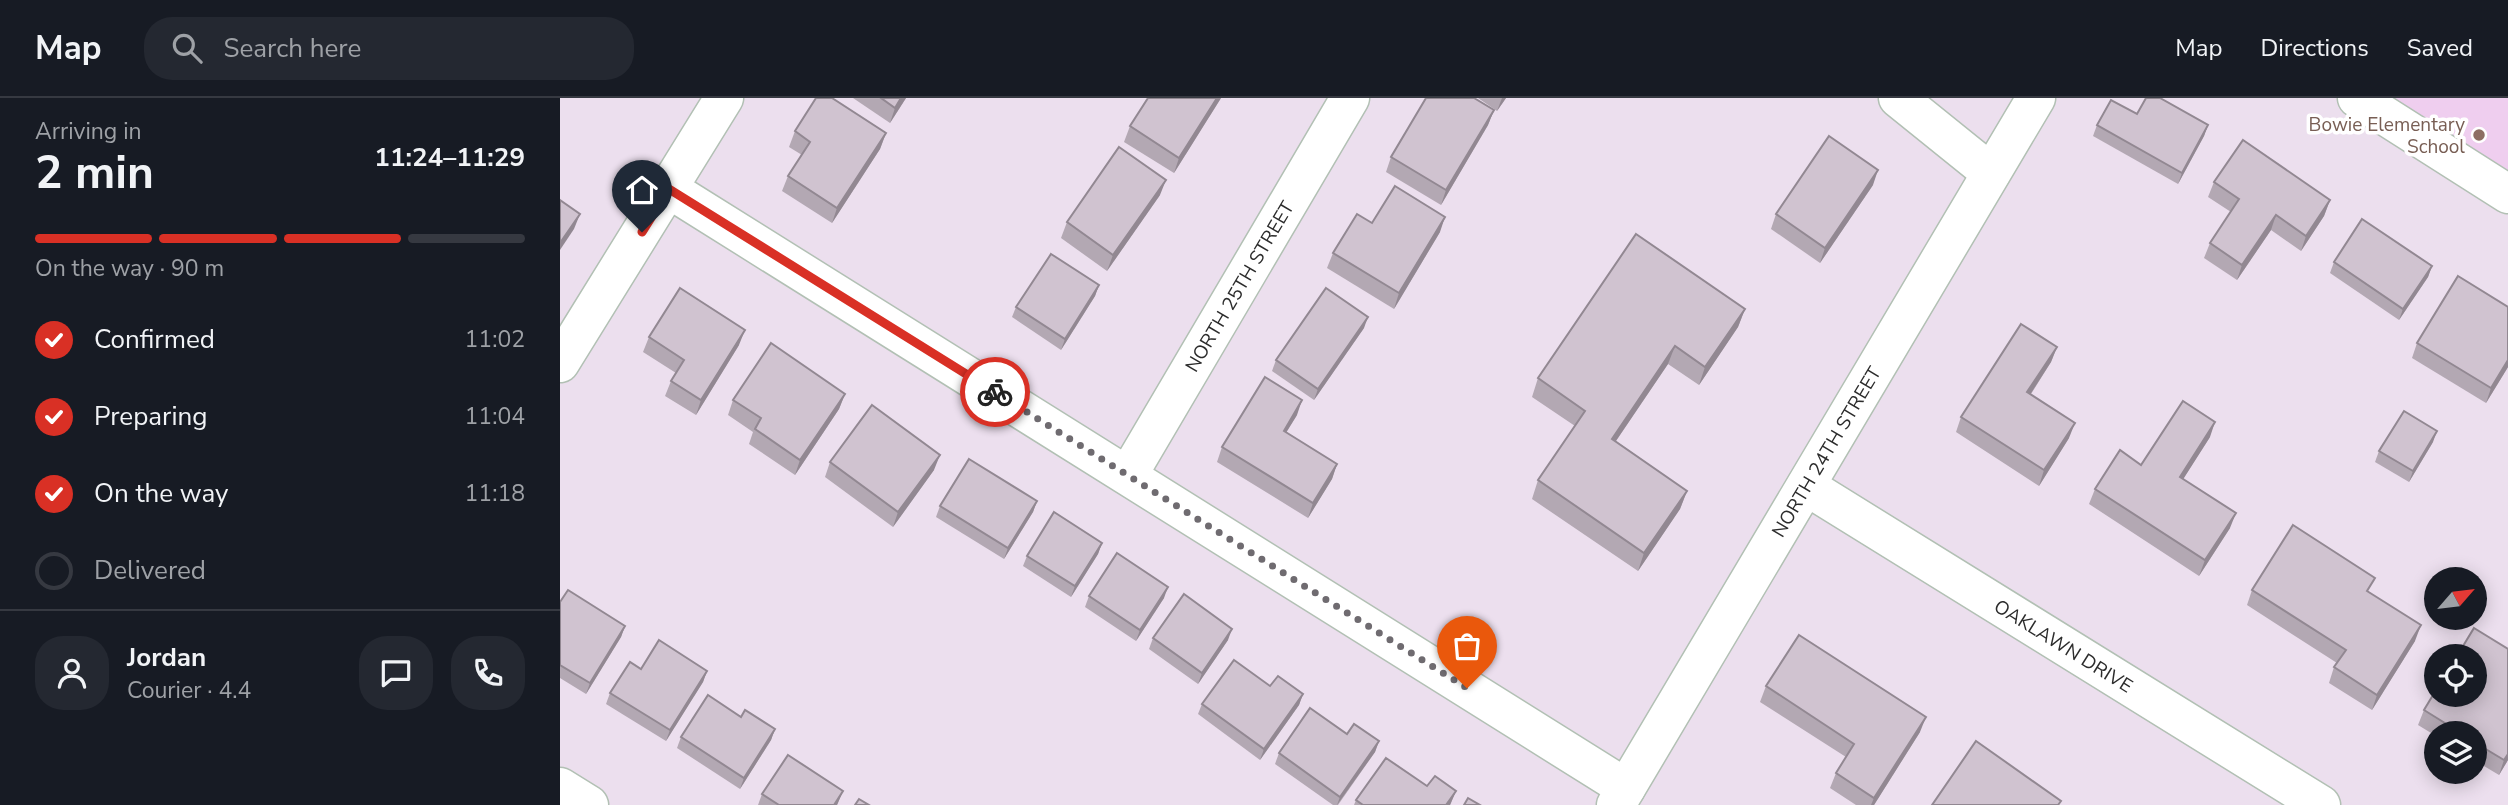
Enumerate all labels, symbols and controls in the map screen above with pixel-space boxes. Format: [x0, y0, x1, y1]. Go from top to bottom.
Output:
search box [144, 17, 634, 80]
text: Map [35, 26, 102, 71]
icon: search [168, 29, 206, 67]
text: Search here [224, 31, 361, 66]
text: Map [2175, 32, 2222, 64]
text: Directions [2260, 32, 2369, 64]
text: Saved [2407, 32, 2473, 64]
place label: Bowie Elementary School [2309, 112, 2465, 160]
text: Arriving in [35, 116, 142, 147]
marker: Bowie Elementary School [2471, 127, 2487, 143]
text: 11:24–11:29 [374, 140, 525, 175]
text: 2 min [35, 141, 154, 204]
pin [612, 160, 672, 232]
icon: home [623, 171, 661, 209]
street label: NORTH 25TH STREET [1179, 196, 1301, 377]
text: On the way · 90 m [35, 253, 224, 284]
icon: check [35, 321, 73, 359]
text: Confirmed [94, 322, 215, 357]
text: 11:02 [465, 324, 525, 355]
courier [960, 357, 1030, 427]
street label: NORTH 24TH STREET [1766, 361, 1888, 542]
icon: bike [976, 373, 1014, 411]
icon: check [35, 398, 73, 436]
text: Preparing [94, 399, 207, 434]
text: 11:04 [465, 401, 525, 432]
icon: check [35, 475, 73, 513]
text: On the way [94, 476, 228, 511]
text: 11:18 [465, 478, 525, 509]
text: Delivered [94, 553, 206, 588]
north arrow [2424, 567, 2487, 630]
map controls [2424, 567, 2487, 784]
street label: OAKLAWN DRIVE [1989, 594, 2137, 699]
pin [1437, 616, 1497, 688]
icon: bag [1448, 627, 1486, 665]
button: person [35, 636, 109, 710]
button: chat [359, 636, 433, 710]
button: phone [451, 636, 525, 710]
text: Jordan [127, 640, 206, 675]
button: locate [2424, 644, 2487, 707]
text: Courier · 4.4 [127, 675, 251, 706]
button: layers [2424, 721, 2487, 784]

